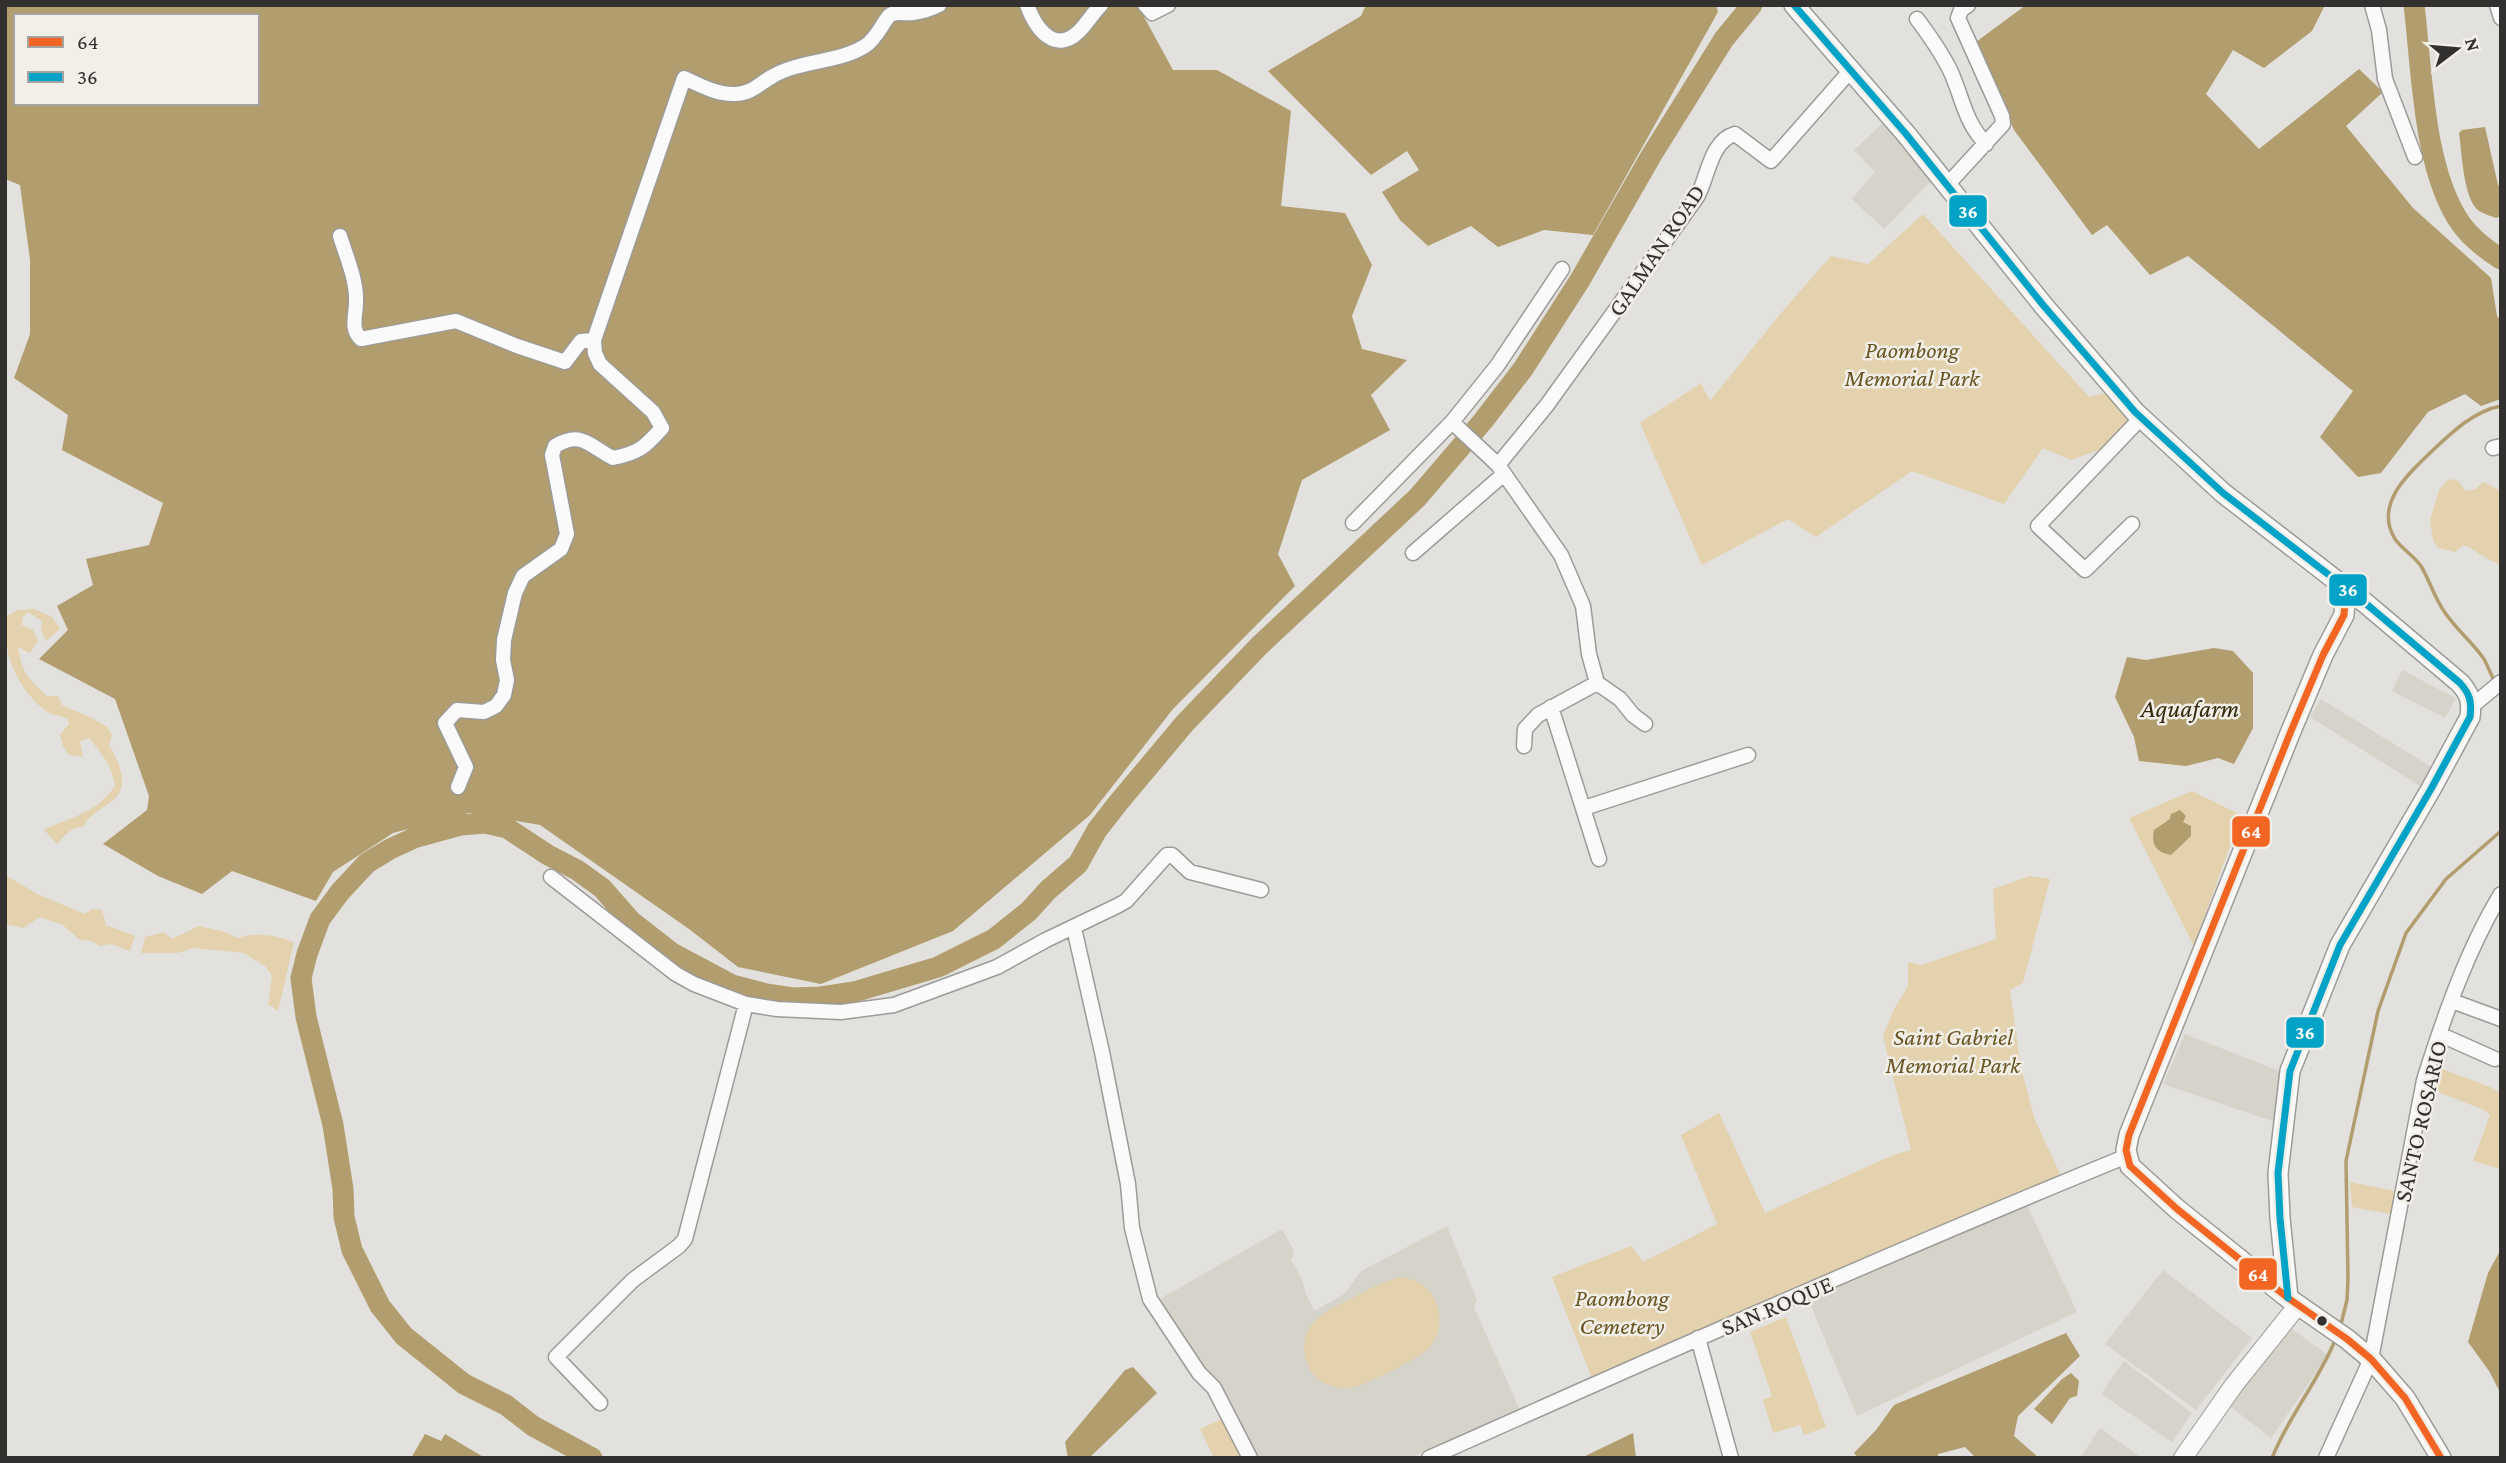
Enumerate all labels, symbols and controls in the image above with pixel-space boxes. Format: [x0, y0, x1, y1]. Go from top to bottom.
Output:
legend [14, 14, 259, 105]
north arrow [2422, 14, 2492, 84]
text: 64 [77, 30, 98, 54]
text: N [2461, 35, 2485, 54]
text: 36 [77, 65, 98, 89]
street label: GALMAN ROAD [1602, 179, 1710, 321]
line badge: 36 [1948, 194, 1988, 228]
text: 36 [1958, 201, 1978, 222]
park label: Paombong Memorial Park [1844, 336, 1981, 391]
line badge: 36 [2328, 573, 2368, 607]
text: 36 [2338, 579, 2358, 600]
water label: Aquafarm [2139, 694, 2239, 723]
line badge: 64 [2231, 815, 2271, 848]
text: 64 [2241, 821, 2261, 842]
line badge: 36 [2285, 1016, 2325, 1049]
text: 36 [2295, 1022, 2315, 1043]
park label: Saint Gabriel Memorial Park [1885, 1023, 2022, 1078]
street label: SANTO ROSARIO [2388, 1038, 2452, 1204]
line badge: 64 [2238, 1257, 2278, 1291]
text: 64 [2248, 1264, 2268, 1285]
street label: SAN ROQUE [1717, 1269, 1837, 1341]
park label: Paombong Cemetery [1575, 1284, 1671, 1339]
unlabelled marker [2315, 1314, 2329, 1328]

